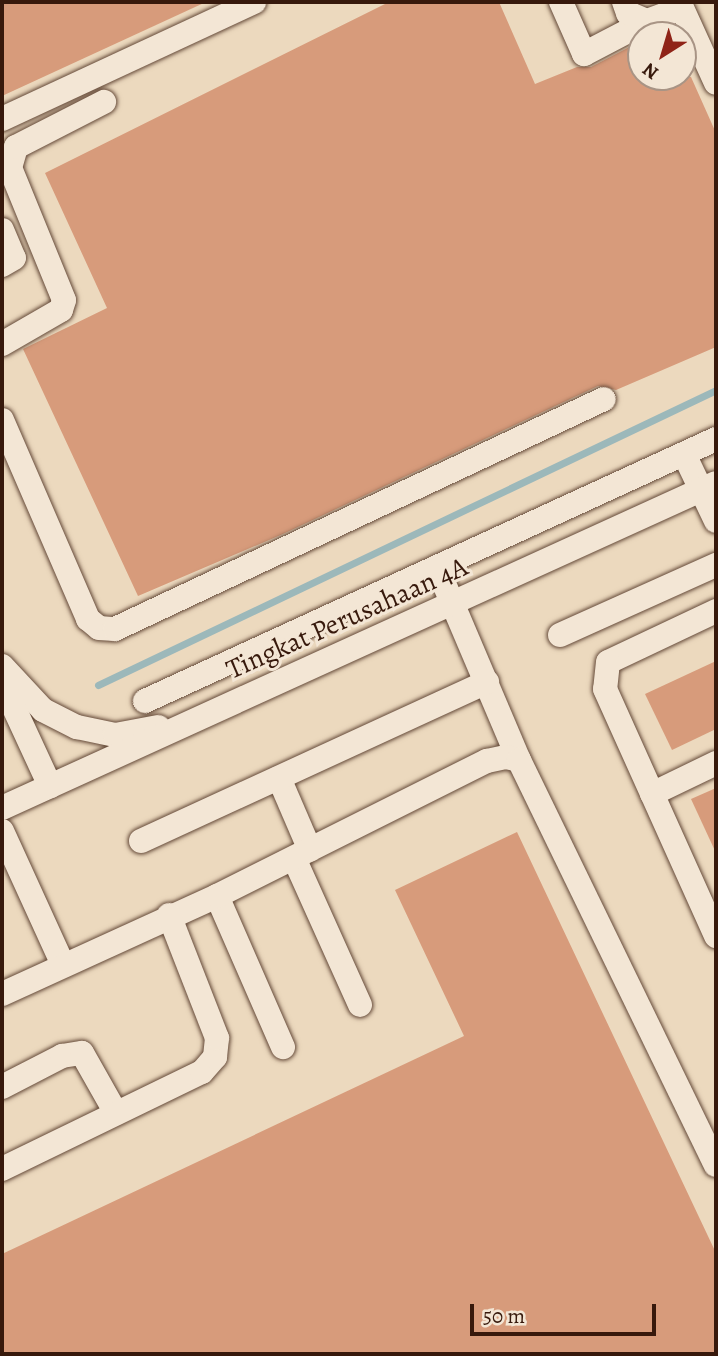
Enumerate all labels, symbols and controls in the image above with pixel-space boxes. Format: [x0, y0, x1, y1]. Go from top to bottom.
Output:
north arrow [627, 21, 697, 91]
text: N [637, 57, 664, 86]
street label: Tingkat Perusahaan 4A [221, 550, 473, 686]
scale bar [473, 1290, 658, 1334]
text: 50 m [483, 1302, 525, 1330]

